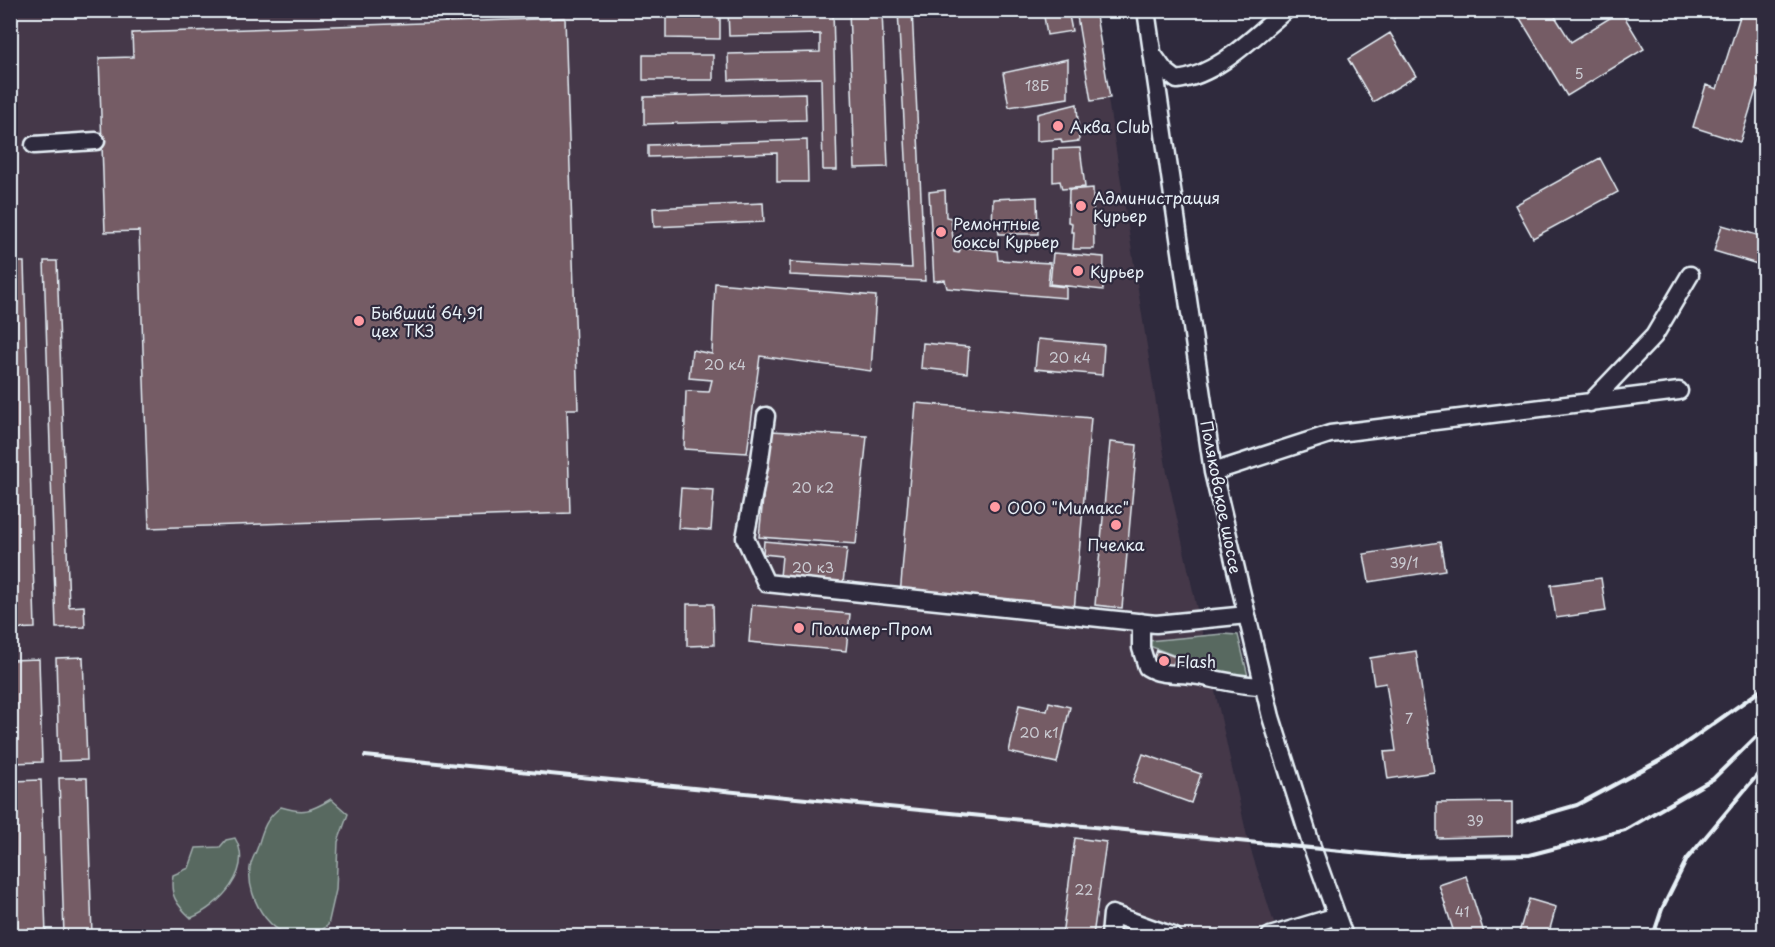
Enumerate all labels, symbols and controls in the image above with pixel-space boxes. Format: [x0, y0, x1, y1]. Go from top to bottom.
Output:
house number: 5 [1574, 63, 1584, 84]
house number: 18Б [1025, 75, 1049, 96]
place label: Аква Club [1070, 114, 1150, 138]
marker: Аква Club [1051, 119, 1065, 133]
place label: Администрация Курьер [1093, 185, 1220, 227]
marker: Администрация Курьер [1074, 199, 1088, 213]
place label: Ремонтные боксы Курьер [953, 211, 1059, 253]
marker: Ремонтные боксы Курьер [934, 225, 948, 239]
place label: Курьер [1090, 259, 1144, 283]
marker: Курьер [1071, 264, 1085, 278]
place label: Бывший 64,91 цех ТКЗ [371, 300, 483, 342]
marker: Бывший 64,91 цех ТКЗ [352, 314, 366, 328]
house number: 20 к4 [1049, 347, 1091, 368]
house number: 20 к4 [704, 354, 746, 375]
street label: Поляковское шоссе [1195, 418, 1249, 576]
house number: 20 к2 [792, 477, 834, 498]
place label: ООО "Мимакс" [1007, 495, 1129, 519]
marker: ООО "Мимакс" [988, 500, 1002, 514]
marker: Пчелка [1109, 518, 1123, 532]
place label: Пчелка [1087, 532, 1145, 556]
house number: 39/1 [1389, 552, 1419, 573]
house number: 20 к3 [792, 557, 834, 578]
place label: Полимер-Пром [811, 616, 933, 640]
marker: Полимер-Пром [792, 621, 806, 635]
place label: Flash [1176, 649, 1216, 673]
marker: Flash [1157, 654, 1171, 668]
house number: 7 [1405, 708, 1413, 729]
house number: 20 к1 [1020, 722, 1058, 743]
house number: 39 [1466, 810, 1484, 831]
house number: 22 [1075, 879, 1093, 900]
house number: 41 [1455, 901, 1469, 922]

